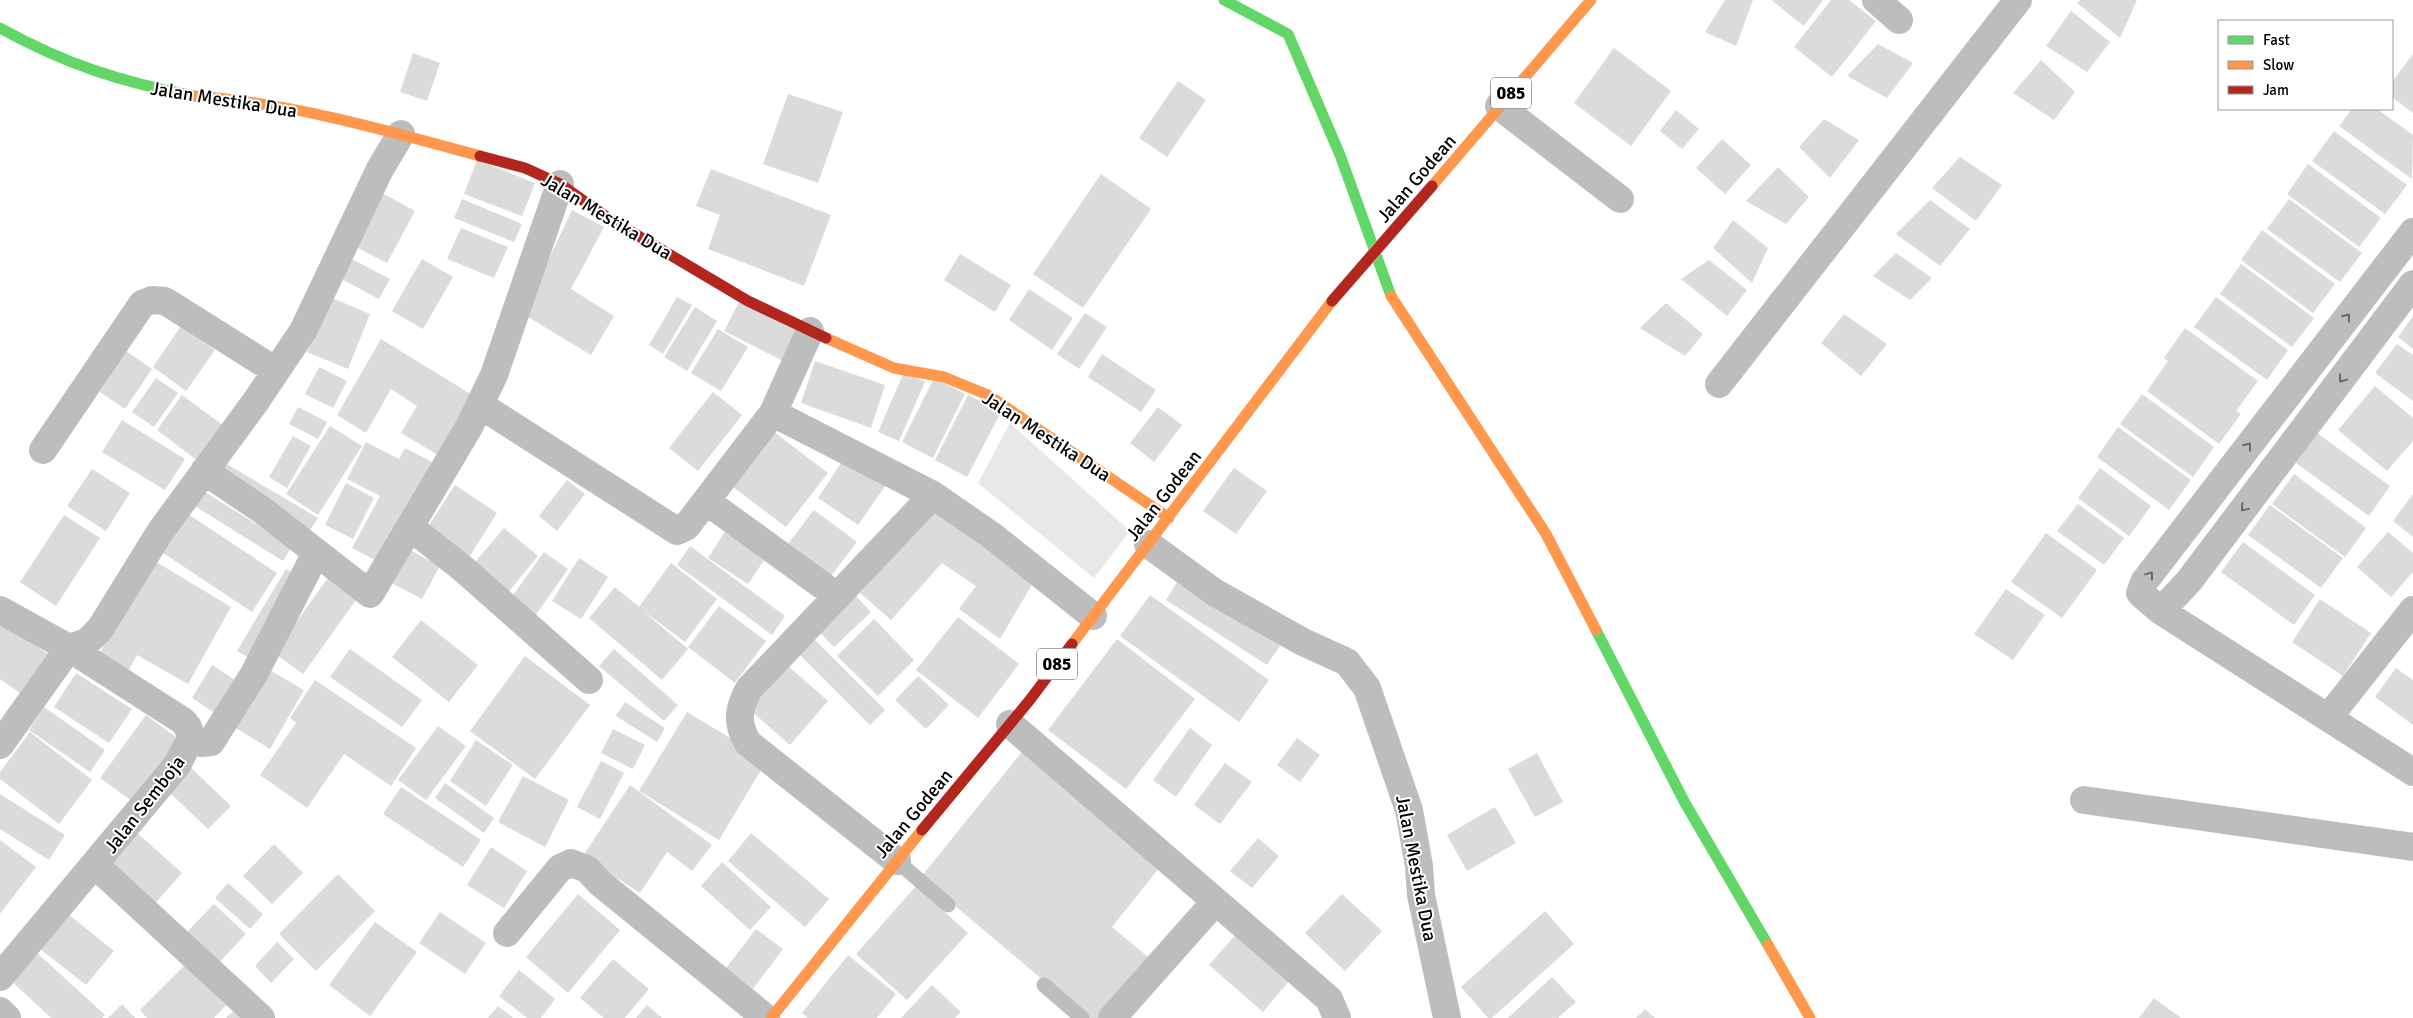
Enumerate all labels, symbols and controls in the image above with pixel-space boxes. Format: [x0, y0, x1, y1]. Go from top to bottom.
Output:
legend [2218, 20, 2393, 110]
text: Fast [2263, 31, 2290, 49]
text: Slow [2263, 56, 2294, 74]
street label: Jalan Mestika Dua [149, 77, 299, 123]
road number: 085 [1491, 78, 1531, 109]
text: Jam [2263, 81, 2289, 99]
street label: Jalan Godean [1372, 130, 1462, 228]
street label: Jalan Mestika Dua [537, 168, 676, 265]
one-way arrow [2342, 314, 2350, 323]
one-way arrow [2339, 373, 2347, 382]
street label: Jalan Mestika Dua [978, 386, 1115, 487]
one-way arrow [2243, 443, 2251, 452]
street label: Jalan Godean [1121, 445, 1207, 546]
one-way arrow [2240, 503, 2249, 512]
one-way arrow [2144, 572, 2152, 581]
road number: 085 [1037, 649, 1077, 680]
street label: Jalan Semboja [99, 751, 190, 858]
street label: Jalan Godean [870, 764, 958, 863]
street label: Jalan Mestika Dua [1390, 793, 1442, 943]

